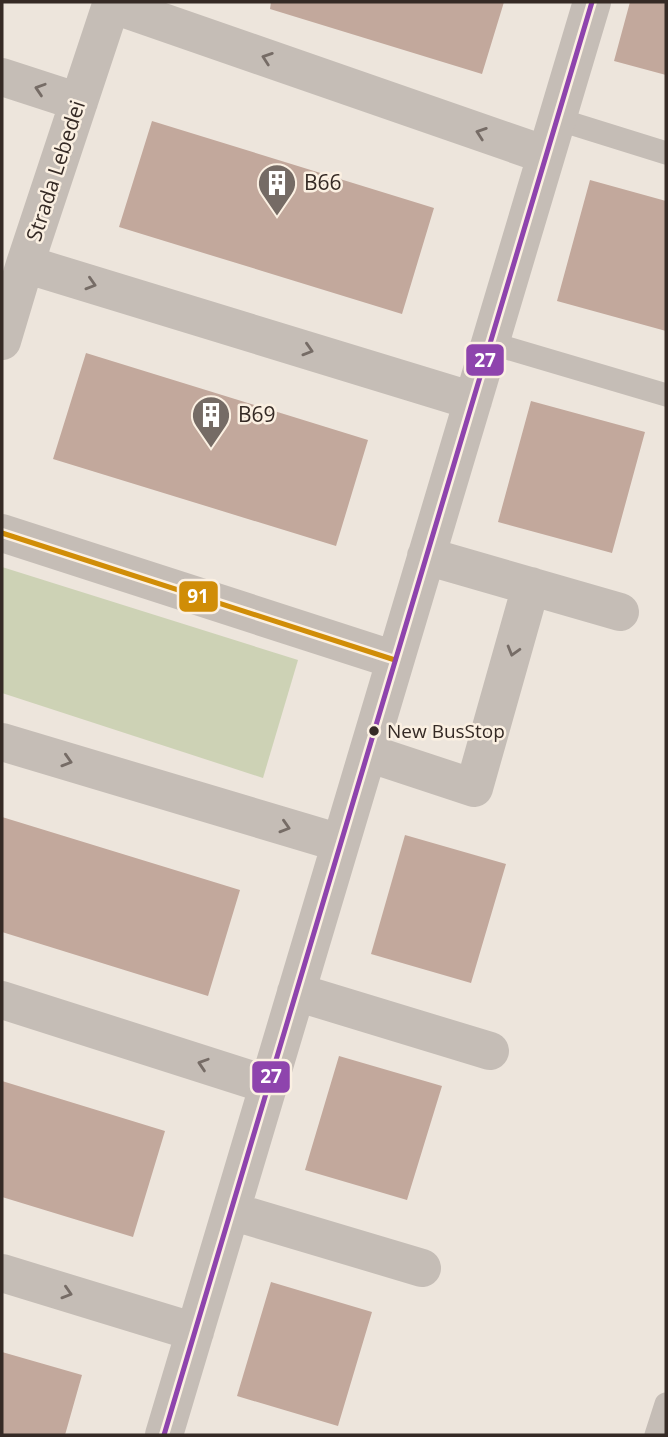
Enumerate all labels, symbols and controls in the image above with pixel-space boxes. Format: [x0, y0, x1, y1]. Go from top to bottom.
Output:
one-way arrow [261, 52, 273, 66]
one-way arrow [35, 83, 47, 97]
street label: Strada Lebedei [19, 97, 91, 245]
one-way arrow [476, 127, 488, 141]
building icon: B66 [256, 162, 298, 217]
place label: B66 [304, 168, 342, 196]
one-way arrow [84, 275, 96, 290]
one-way arrow [302, 342, 314, 357]
line badge: 27 [465, 343, 505, 377]
text: 27 [474, 347, 496, 373]
building icon: B69 [190, 394, 232, 449]
place label: B69 [238, 400, 276, 428]
line badge: 91 [178, 580, 219, 613]
text: 91 [187, 583, 209, 609]
one-way arrow [506, 645, 521, 657]
place label: New BusStop [387, 718, 505, 744]
marker: New BusStop [367, 724, 381, 738]
one-way arrow [61, 753, 73, 768]
one-way arrow [279, 818, 291, 833]
one-way arrow [197, 1058, 209, 1073]
line badge: 27 [251, 1060, 291, 1094]
text: 27 [260, 1063, 282, 1089]
one-way arrow [61, 1285, 73, 1300]

